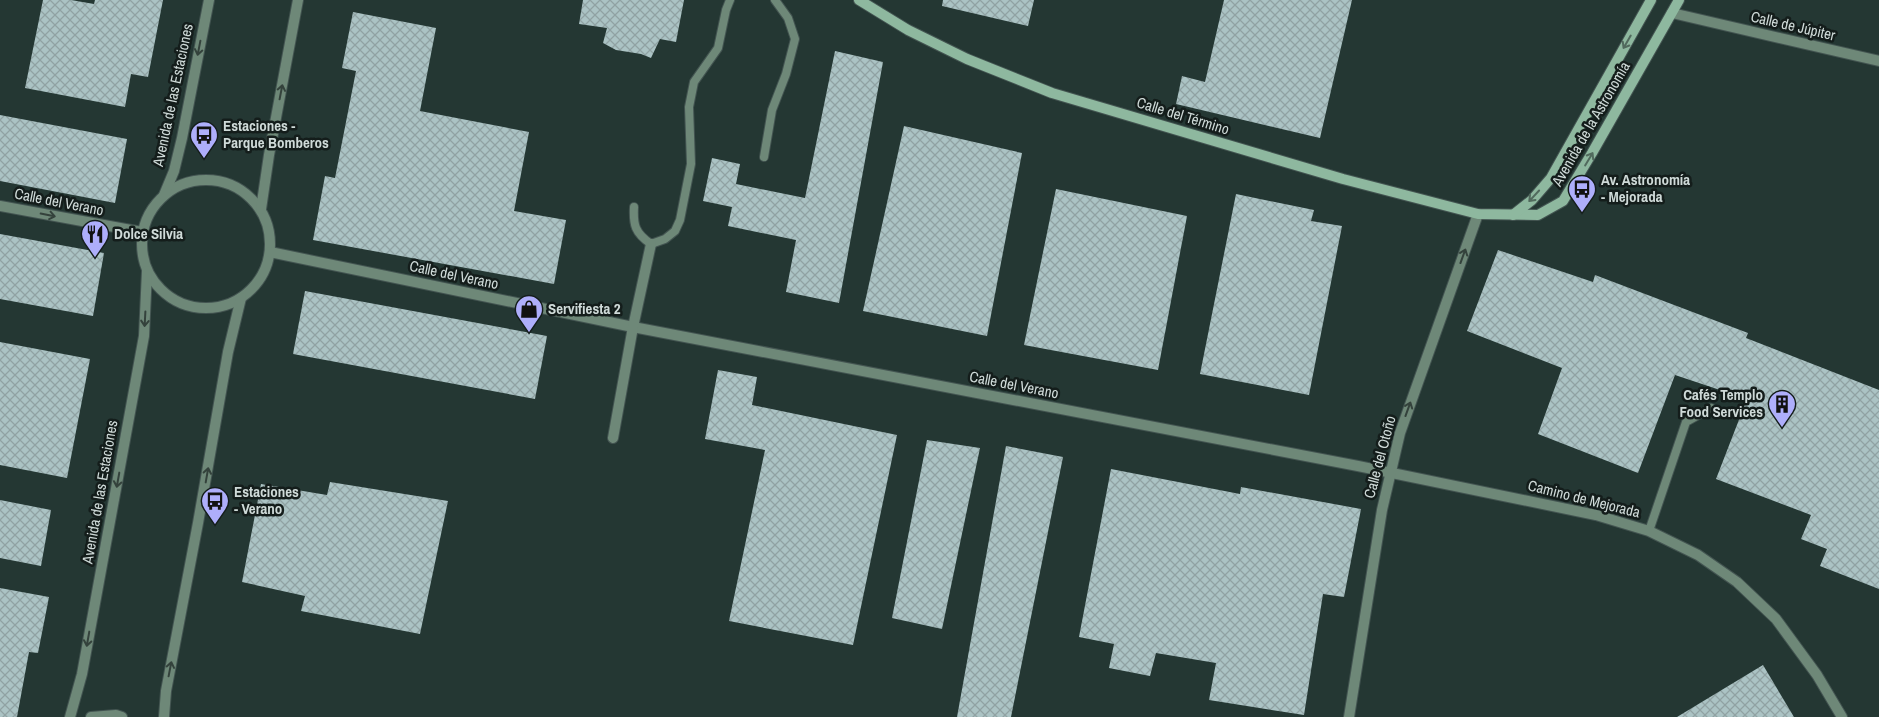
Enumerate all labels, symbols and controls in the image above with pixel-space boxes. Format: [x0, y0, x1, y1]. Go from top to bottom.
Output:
street label: Calle de Júpiter [1749, 6, 1837, 45]
street label: Avenida de las Estaciones [147, 22, 198, 169]
one-way arrow [1622, 35, 1632, 49]
one-way arrow [194, 39, 204, 55]
street label: Avenida de la Astronomía [1546, 57, 1635, 191]
one-way arrow [276, 85, 286, 101]
street label: Calle del Término [1134, 92, 1232, 140]
place label: Estaciones - Parque Bomberos [223, 115, 329, 153]
bus stop icon: Estaciones - Parque Bomberos [189, 120, 219, 159]
one-way arrow [1584, 152, 1594, 166]
place label: Av. Astronomía - Mejorada [1601, 169, 1690, 207]
bus stop icon: Av. Astronomía - Mejorada [1567, 174, 1597, 213]
street label: Calle del Verano [13, 183, 106, 220]
one-way arrow [1528, 190, 1540, 202]
one-way arrow [40, 211, 56, 220]
restaurant icon: Dolce Silvia [80, 219, 110, 258]
place label: Dolce Silvia [114, 223, 183, 244]
one-way arrow [1459, 249, 1468, 264]
street label: Calle del Verano [408, 255, 501, 294]
shop icon: Servifiesta 2 [514, 294, 544, 333]
place label: Servifiesta 2 [548, 298, 621, 319]
one-way arrow [140, 311, 150, 327]
street label: Calle del Verano [968, 366, 1061, 403]
place label: Cafés Templo Food Services [1680, 384, 1763, 422]
building icon: Cafés Templo Food Services [1767, 389, 1797, 428]
one-way arrow [1404, 402, 1413, 417]
street label: Calle del Otoño [1358, 413, 1401, 501]
street label: Avenida de las Estaciones [76, 418, 122, 566]
one-way arrow [202, 467, 212, 483]
one-way arrow [112, 471, 122, 487]
street label: Camino de Mejorada [1526, 474, 1643, 523]
place label: Estaciones - Verano [234, 481, 299, 519]
bus stop icon: Estaciones - Verano [200, 486, 230, 525]
one-way arrow [83, 631, 93, 647]
one-way arrow [166, 661, 176, 677]

